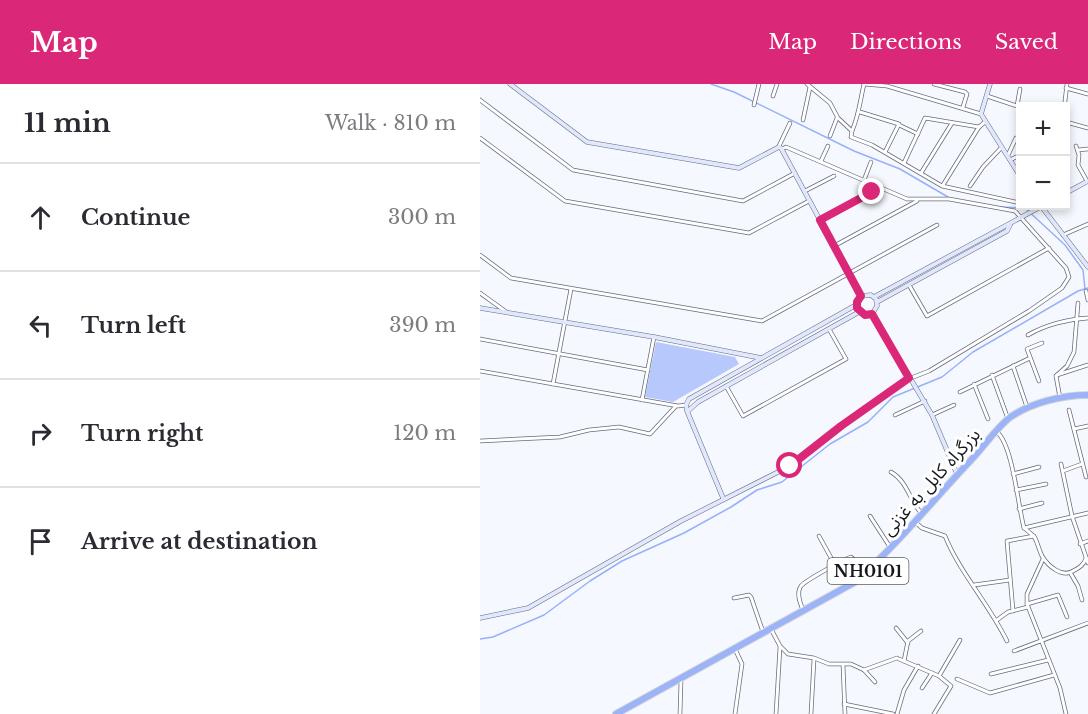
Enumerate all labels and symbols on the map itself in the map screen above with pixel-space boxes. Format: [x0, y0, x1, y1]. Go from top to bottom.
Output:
route end [858, 178, 884, 204]
street label: بزرگراه کابل به غزنی [877, 424, 985, 540]
route start [776, 452, 802, 478]
road number: NH0101 [828, 558, 908, 584]

